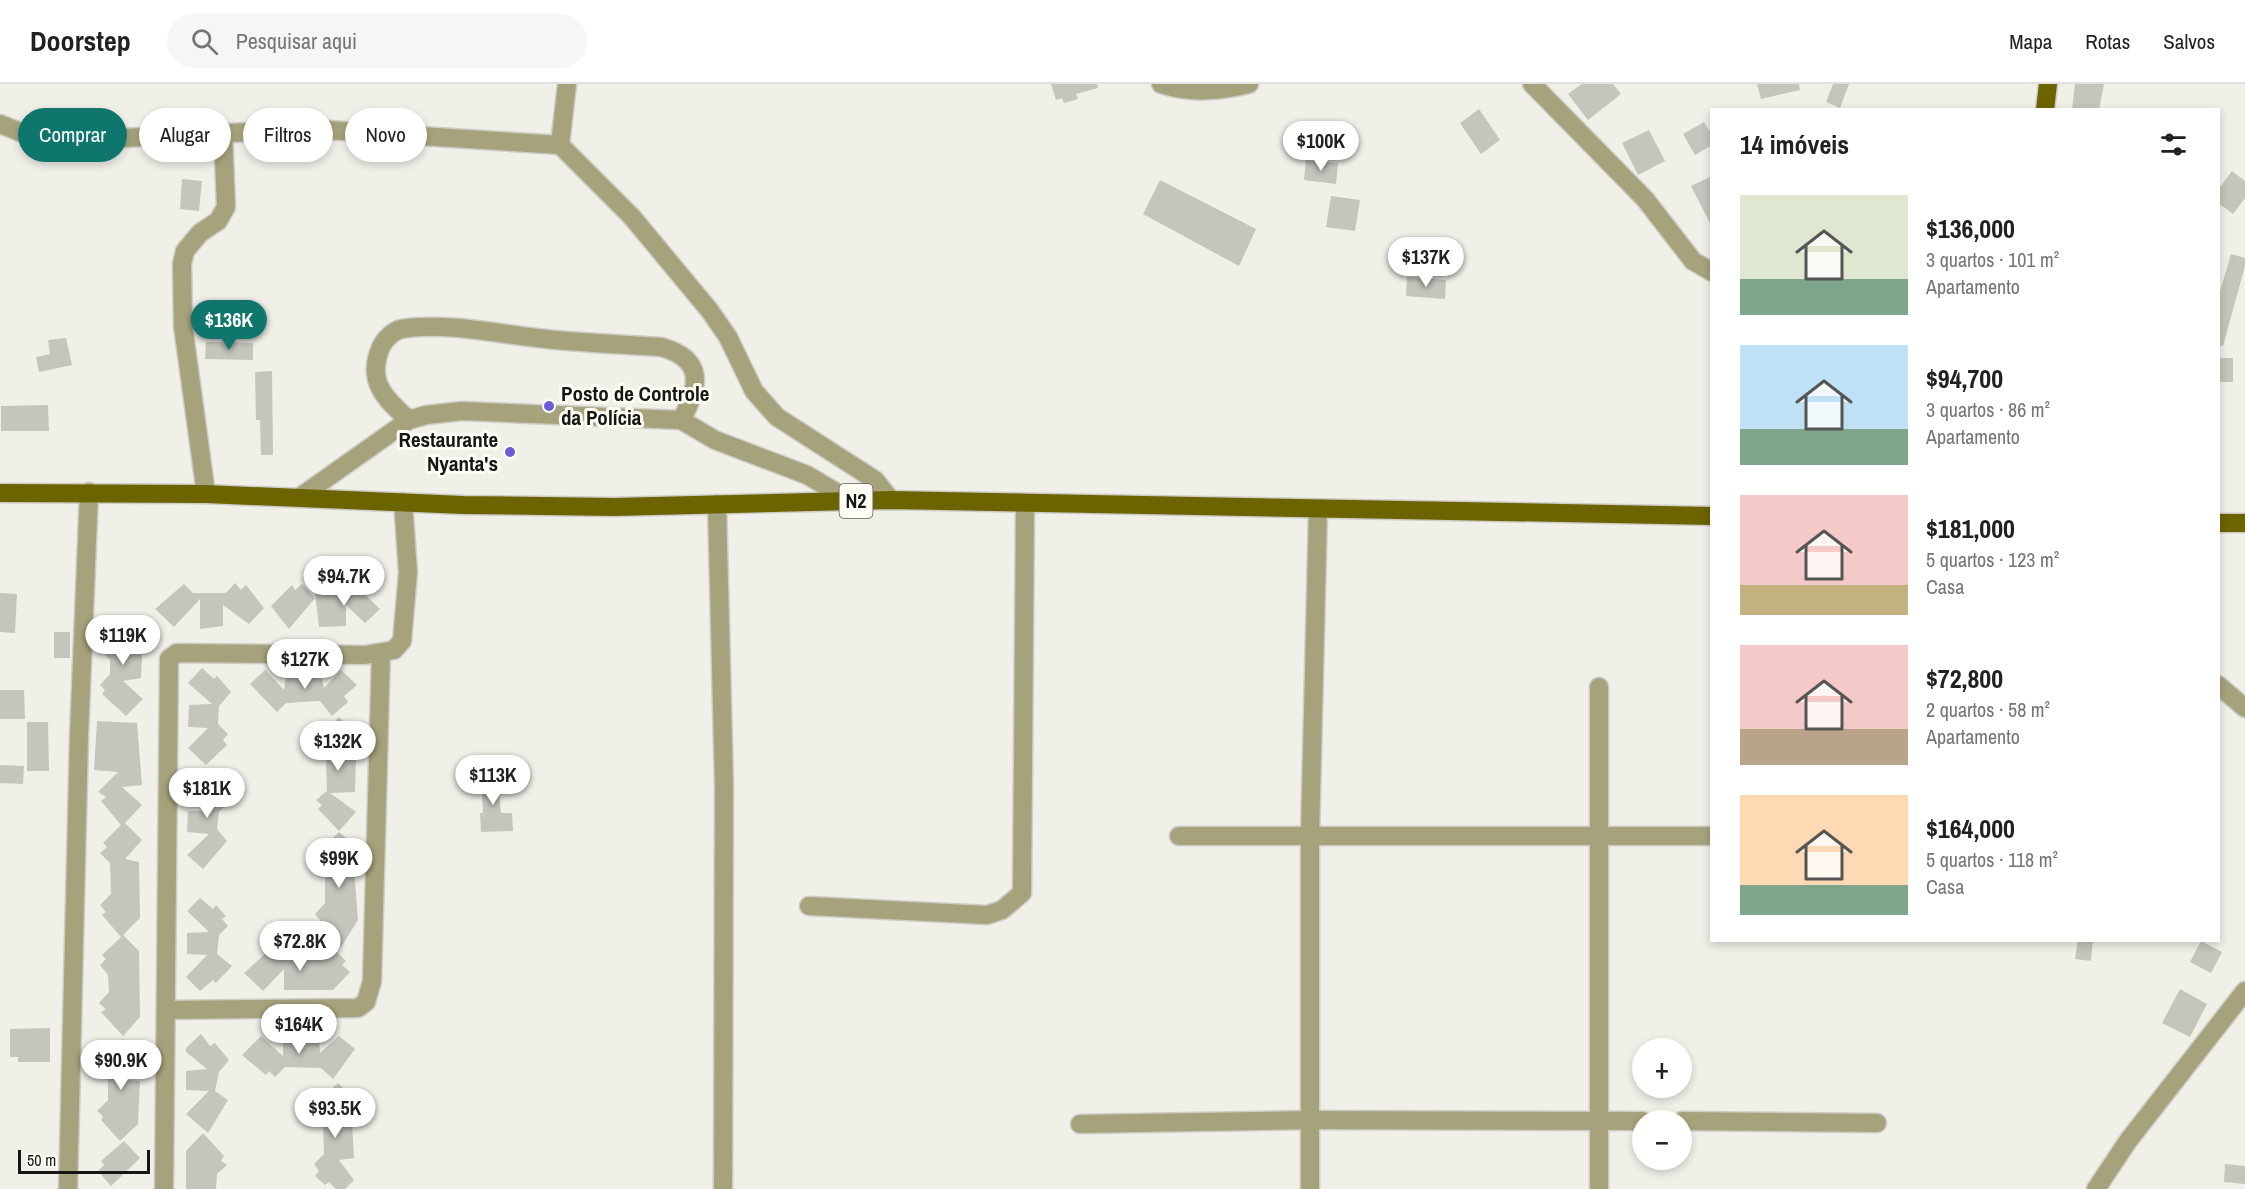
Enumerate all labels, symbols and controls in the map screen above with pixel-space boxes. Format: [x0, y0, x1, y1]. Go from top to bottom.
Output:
search box [167, 14, 587, 68]
text: Doorstep [30, 22, 131, 60]
icon: search [188, 25, 221, 58]
text: Pesquisar aqui [236, 26, 357, 56]
text: Mapa [2009, 27, 2052, 56]
text: Rotas [2085, 27, 2130, 56]
text: Salvos [2163, 27, 2215, 56]
chip: Comprar [18, 108, 127, 162]
chip: Alugar [139, 108, 231, 162]
chip: Filtros [243, 108, 333, 162]
chip: Novo [345, 108, 427, 162]
pin: $100K [1279, 121, 1363, 172]
text: $100K [1297, 127, 1345, 154]
text: 14 imóveis [1740, 127, 1849, 162]
icon: filters [2157, 128, 2190, 161]
text: $136,000 [1926, 211, 2015, 246]
icon: home [1788, 219, 1860, 291]
pin: $137K [1384, 237, 1468, 288]
text: $137K [1402, 243, 1450, 270]
text: 3 quartos · 101 m² [1926, 246, 2059, 273]
text: Apartamento [1926, 273, 2020, 300]
pin: $136K [187, 300, 271, 351]
text: $136K [205, 306, 253, 333]
text: $94,700 [1926, 361, 2003, 396]
icon: home [1788, 369, 1860, 441]
place label: Posto de Controle da Polícia [561, 379, 709, 432]
text: 3 quartos · 86 m² [1926, 396, 2050, 423]
marker: Posto de Controle da Polícia [542, 399, 556, 413]
text: Apartamento [1926, 423, 2020, 450]
place label: Restaurante Nyanta's [398, 425, 498, 478]
marker: Restaurante Nyanta's [503, 445, 517, 459]
road number: N2 [840, 484, 872, 518]
text: $181,000 [1926, 511, 2015, 546]
icon: home [1788, 519, 1860, 591]
text: 5 quartos · 123 m² [1926, 546, 2059, 573]
pin: $94.7K [295, 556, 393, 607]
text: $94.7K [318, 562, 370, 589]
text: Casa [1926, 573, 1964, 600]
pin: $119K [81, 615, 165, 666]
text: $119K [99, 621, 147, 648]
pin: $127K [263, 639, 347, 690]
text: $127K [281, 645, 329, 672]
text: $72,800 [1926, 661, 2003, 696]
icon: home [1788, 669, 1860, 741]
text: 2 quartos · 58 m² [1926, 696, 2050, 723]
pin: $132K [296, 721, 380, 772]
text: Apartamento [1926, 723, 2020, 750]
text: $132K [314, 727, 362, 754]
pin: $113K [451, 755, 535, 806]
text: $113K [469, 761, 517, 788]
pin: $181K [165, 768, 249, 819]
text: $181K [183, 774, 231, 801]
text: $164,000 [1926, 811, 2015, 846]
icon: home [1788, 819, 1860, 891]
pin: $99K [303, 838, 375, 889]
text: $99K [319, 844, 359, 871]
text: 5 quartos · 118 m² [1926, 846, 2058, 873]
text: Casa [1926, 873, 1964, 900]
pin: $72.8K [251, 921, 349, 972]
text: $72.8K [274, 927, 326, 954]
pin: $164K [257, 1004, 341, 1055]
text: $164K [275, 1010, 323, 1037]
map controls [1632, 1038, 1692, 1170]
button: + [1632, 1038, 1692, 1098]
pin: $90.9K [72, 1040, 170, 1091]
text: $90.9K [95, 1046, 147, 1073]
pin: $93.5K [286, 1088, 384, 1139]
text: $93.5K [309, 1094, 361, 1121]
button: − [1632, 1110, 1692, 1170]
scale bar [18, 1147, 150, 1174]
text: 50 m [27, 1149, 56, 1171]

